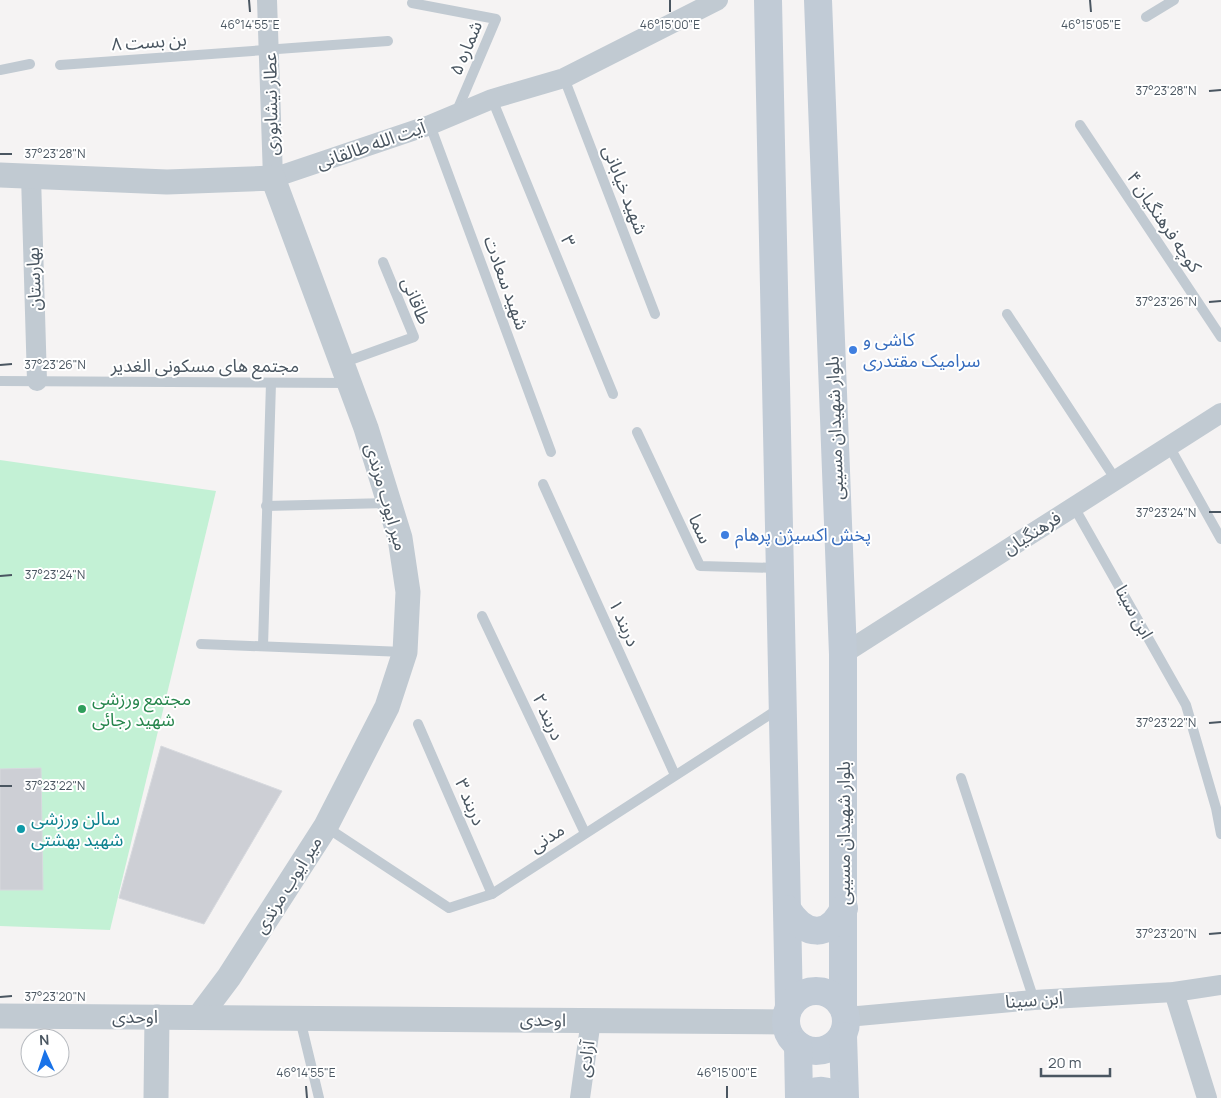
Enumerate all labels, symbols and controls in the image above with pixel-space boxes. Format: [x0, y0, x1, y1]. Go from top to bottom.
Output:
text: 46°14'55"E [220, 16, 280, 33]
text: 46°15'00"E [640, 16, 700, 33]
text: 46°15'05"E [1061, 16, 1121, 33]
street label: شماره ۵ [443, 17, 487, 78]
street label: بن بست ۸ [111, 26, 187, 56]
street label: عطار نیشابوری [257, 52, 283, 156]
text: 37°23'28"N [1136, 82, 1196, 99]
street label: آیت الله طالقانی [313, 114, 429, 174]
street label: شهید خیابانی [598, 142, 654, 238]
text: 37°23'28"N [25, 145, 85, 162]
street label: کوچه فرهنگیان ۴ [1122, 166, 1208, 277]
street label: ۳ [556, 231, 582, 250]
street label: شهید سعادت [479, 232, 535, 333]
street label: بهارستان [20, 247, 46, 311]
street label: طاقانی [397, 274, 437, 328]
text: 37°23'26"N [1135, 293, 1197, 310]
place label: کاشی و سرامیک مقتدری [863, 327, 980, 372]
marker: کاشی و سرامیک مقتدری [847, 344, 859, 356]
street label: مجتمع های مسکونی الغدیر [110, 353, 299, 380]
text: 37°23'26"N [24, 356, 86, 373]
street label: بلوار شهیدان مسیبی [819, 356, 849, 500]
street label: میر ایوب مرندی [360, 440, 414, 553]
text: 37°23'24"N [1136, 504, 1196, 521]
street label: فرهنگیان [998, 505, 1065, 559]
street label: سما [684, 510, 718, 547]
place label: پخش اکسیژن پرهام [735, 522, 871, 549]
marker: پخش اکسیژن پرهام [719, 529, 731, 541]
text: 37°23'24"N [25, 566, 85, 583]
street label: ابن سینا [1110, 580, 1159, 643]
street label: دربند ۱ [604, 595, 646, 650]
place label: مجتمع ورزشی شهید رجائی [92, 686, 191, 731]
street label: دربند ۲ [528, 689, 570, 744]
marker: مجتمع ورزشی شهید رجائی [76, 703, 88, 715]
text: 37°23'22"N [1136, 714, 1196, 731]
street label: بلوار شهیدان مسیبی [831, 761, 855, 905]
street label: دربند ۳ [450, 774, 492, 829]
text: 37°23'22"N [25, 777, 85, 794]
place label: سالن ورزشی شهید بهشتی [31, 806, 123, 851]
street label: مدنی [524, 817, 569, 857]
marker: سالن ورزشی شهید بهشتی [15, 823, 27, 835]
street label: میر ایوب مرندی [248, 831, 327, 938]
text: 37°23'20"N [1135, 925, 1197, 942]
street label: ابن سینا [1004, 985, 1064, 1013]
text: 37°23'20"N [24, 988, 86, 1005]
street label: اوحدی [112, 1004, 158, 1028]
street label: اوحدی [520, 1007, 566, 1031]
north arrow [20, 1028, 70, 1078]
text: N [39, 1030, 50, 1049]
street label: آزادی [571, 1038, 600, 1079]
scale bar [1041, 1046, 1110, 1078]
text: 20 m [1048, 1052, 1081, 1073]
text: 46°14'55"E [276, 1064, 336, 1081]
text: 46°15'00"E [697, 1064, 757, 1081]

